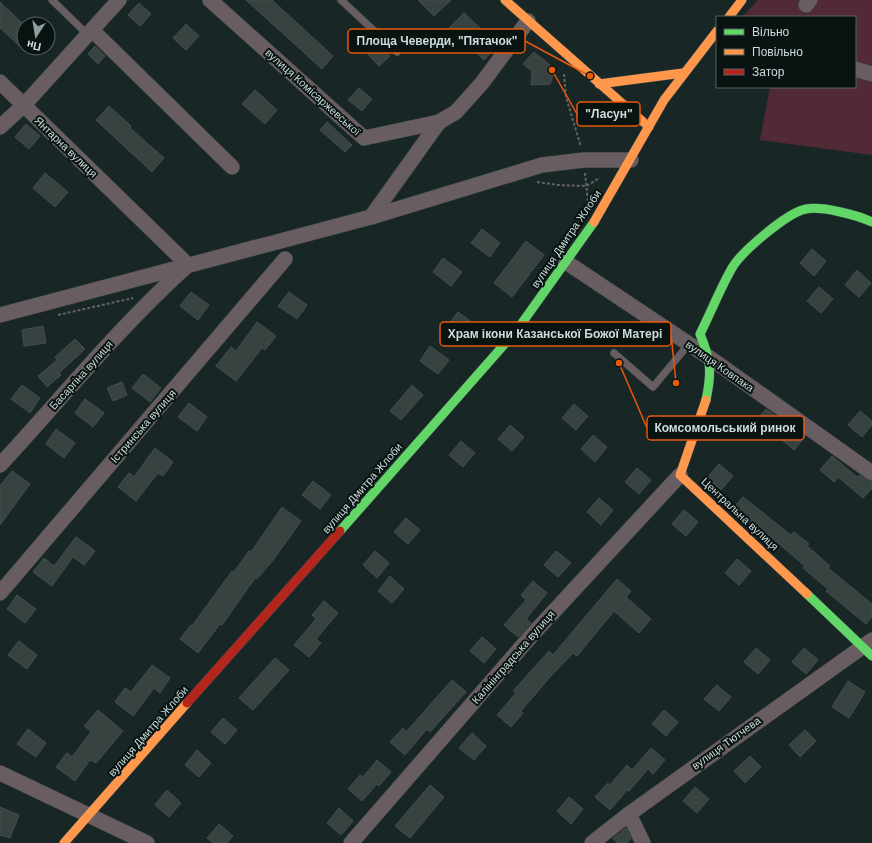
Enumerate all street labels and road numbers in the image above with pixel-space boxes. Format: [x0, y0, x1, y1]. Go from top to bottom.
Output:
street label: вулиця Комісаржевської [263, 46, 363, 138]
street label: Янтарна вулиця [32, 114, 100, 180]
street label: вулиця Дмитра Жлоби [529, 188, 603, 290]
street label: Басаргіна вулиця [47, 338, 115, 412]
street label: вулиця Ковпака [684, 338, 757, 394]
street label: Істринська вулиця [108, 387, 178, 465]
street label: вулиця Дмитра Жлоби [320, 440, 404, 536]
street label: Центральна вулиця [699, 475, 781, 553]
street label: Калінінградська вулиця [469, 608, 557, 706]
street label: вулиця Дмитра Жлоби [106, 683, 190, 779]
street label: вулиця Тютчева [689, 714, 763, 772]

